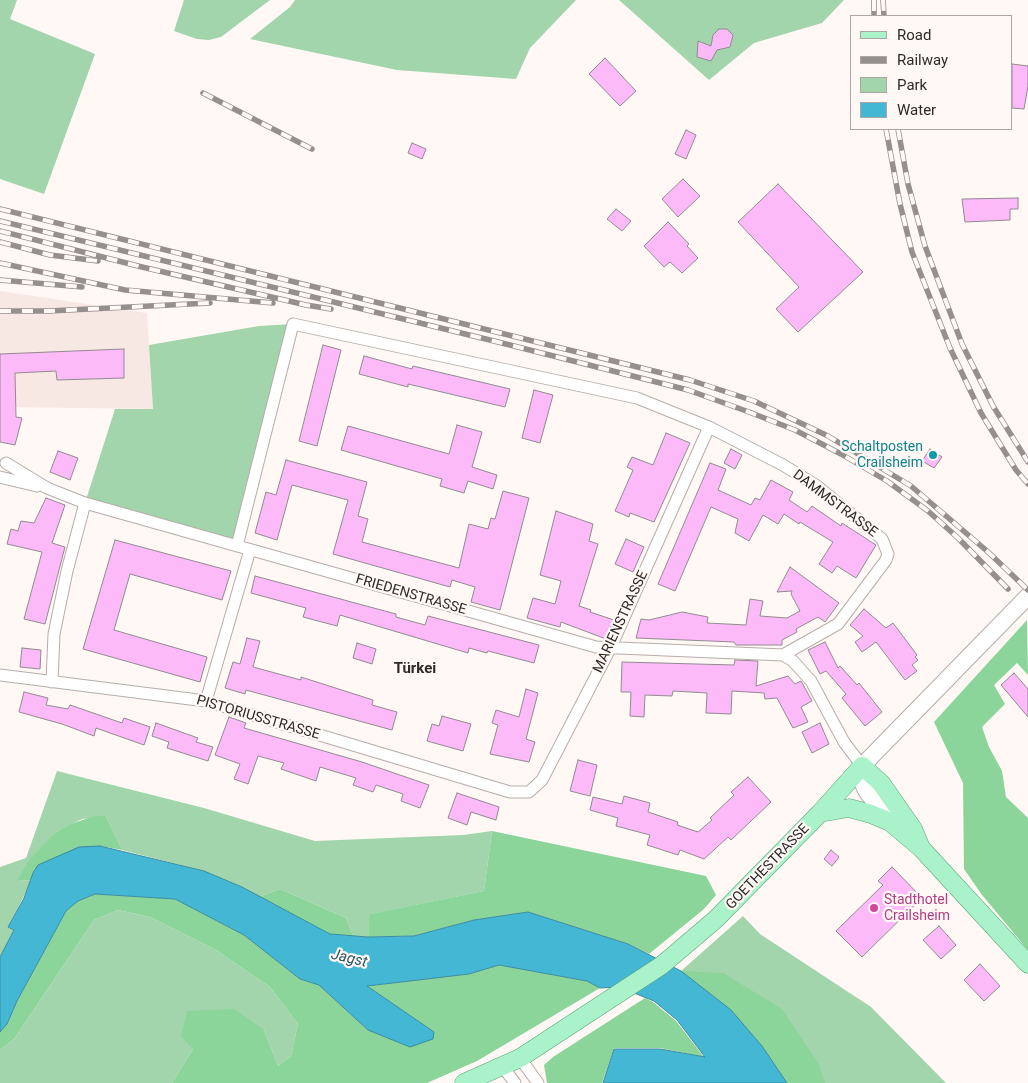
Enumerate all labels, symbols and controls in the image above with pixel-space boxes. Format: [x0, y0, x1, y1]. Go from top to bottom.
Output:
legend [850, 15, 1013, 130]
text: Road [897, 26, 931, 44]
text: Railway [897, 51, 948, 69]
text: Park [897, 76, 927, 94]
text: Water [897, 101, 936, 119]
place label: Schaltposten Crailsheim [841, 439, 923, 472]
marker: Schaltposten Crailsheim [927, 449, 939, 461]
street label: DAMMSTRASSE [789, 467, 881, 541]
street label: MARIENSTRASSE [590, 568, 652, 676]
street label: FRIEDENSTRASSE [354, 571, 468, 619]
district label: Türkei [394, 660, 436, 678]
street label: PISTORIUSSTRASSE [194, 692, 322, 744]
street label: GOETHESTRASSE [723, 821, 813, 913]
place label: Stadthotel Crailsheim [884, 892, 950, 924]
marker: Stadthotel Crailsheim [868, 902, 880, 914]
water label: Jagst [329, 946, 369, 972]

